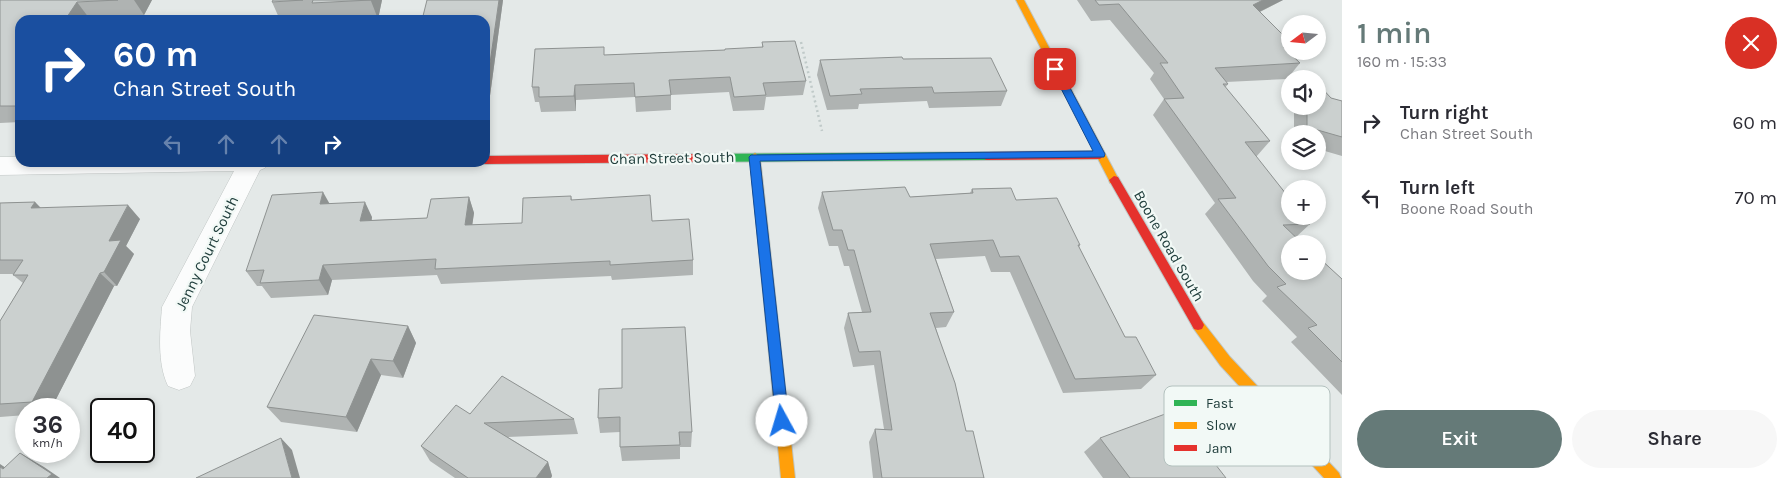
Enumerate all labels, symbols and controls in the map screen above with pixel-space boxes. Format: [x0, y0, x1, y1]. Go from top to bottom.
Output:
north arrow [1281, 15, 1326, 60]
map controls [1281, 15, 1326, 280]
text: 1 min [1357, 15, 1431, 51]
button: close [1725, 17, 1777, 69]
text: 60 m [113, 34, 198, 75]
icon: right [30, 35, 95, 100]
pin [1034, 48, 1076, 90]
text: 160 m · 15:33 [1357, 52, 1447, 71]
icon: arrive [1041, 55, 1069, 83]
button: sound [1281, 70, 1326, 115]
text: Chan Street South [113, 76, 296, 102]
text: Turn right [1400, 102, 1489, 124]
icon: right [1357, 109, 1385, 137]
text: 60 m [1733, 112, 1777, 134]
text: Chan Street South [1400, 124, 1533, 143]
button: layers [1281, 125, 1326, 170]
icon: left [159, 130, 187, 158]
icon: ahead [212, 130, 240, 158]
icon: ahead [265, 130, 293, 158]
icon: right [318, 130, 346, 158]
street label: Chan Street South [609, 148, 735, 168]
text: Turn left [1400, 177, 1475, 199]
button: + [1281, 180, 1326, 225]
icon: left [1357, 184, 1385, 212]
street label: Boone Road South [1130, 187, 1208, 305]
text: 70 m [1735, 187, 1777, 209]
street label: Jenny Court South [172, 193, 242, 313]
text: Boone Road South [1400, 199, 1534, 218]
button: − [1281, 235, 1326, 280]
legend [1164, 386, 1330, 466]
position arrow [755, 394, 807, 446]
text: Fast [1206, 395, 1233, 412]
speed limit sign: 40 [90, 398, 155, 463]
text: 36 [32, 410, 63, 439]
button: Exit [1357, 410, 1562, 468]
button: Share [1572, 410, 1777, 468]
text: Slow [1206, 417, 1236, 434]
text: km/h [32, 436, 63, 450]
text: Jam [1206, 440, 1232, 457]

